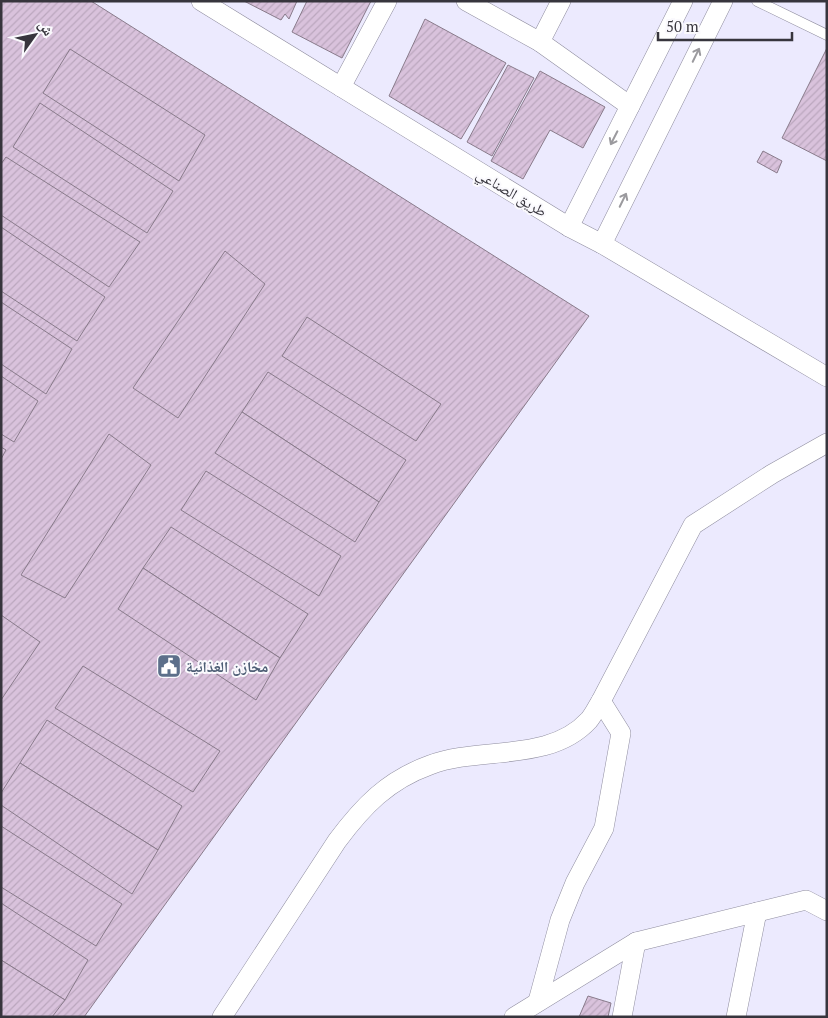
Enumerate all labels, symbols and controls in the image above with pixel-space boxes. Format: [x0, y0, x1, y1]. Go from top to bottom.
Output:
north arrow [10, 10, 60, 60]
scale bar [658, 10, 792, 42]
text: ش [34, 16, 58, 39]
text: 50 m [666, 16, 699, 36]
one-way arrow [692, 48, 701, 63]
one-way arrow [609, 131, 619, 146]
street label: طريق الصناعي [472, 163, 551, 223]
one-way arrow [619, 193, 628, 208]
public building icon: مخازن الغذائية [156, 653, 182, 679]
place label: مخازن الغذائية [186, 656, 268, 676]

